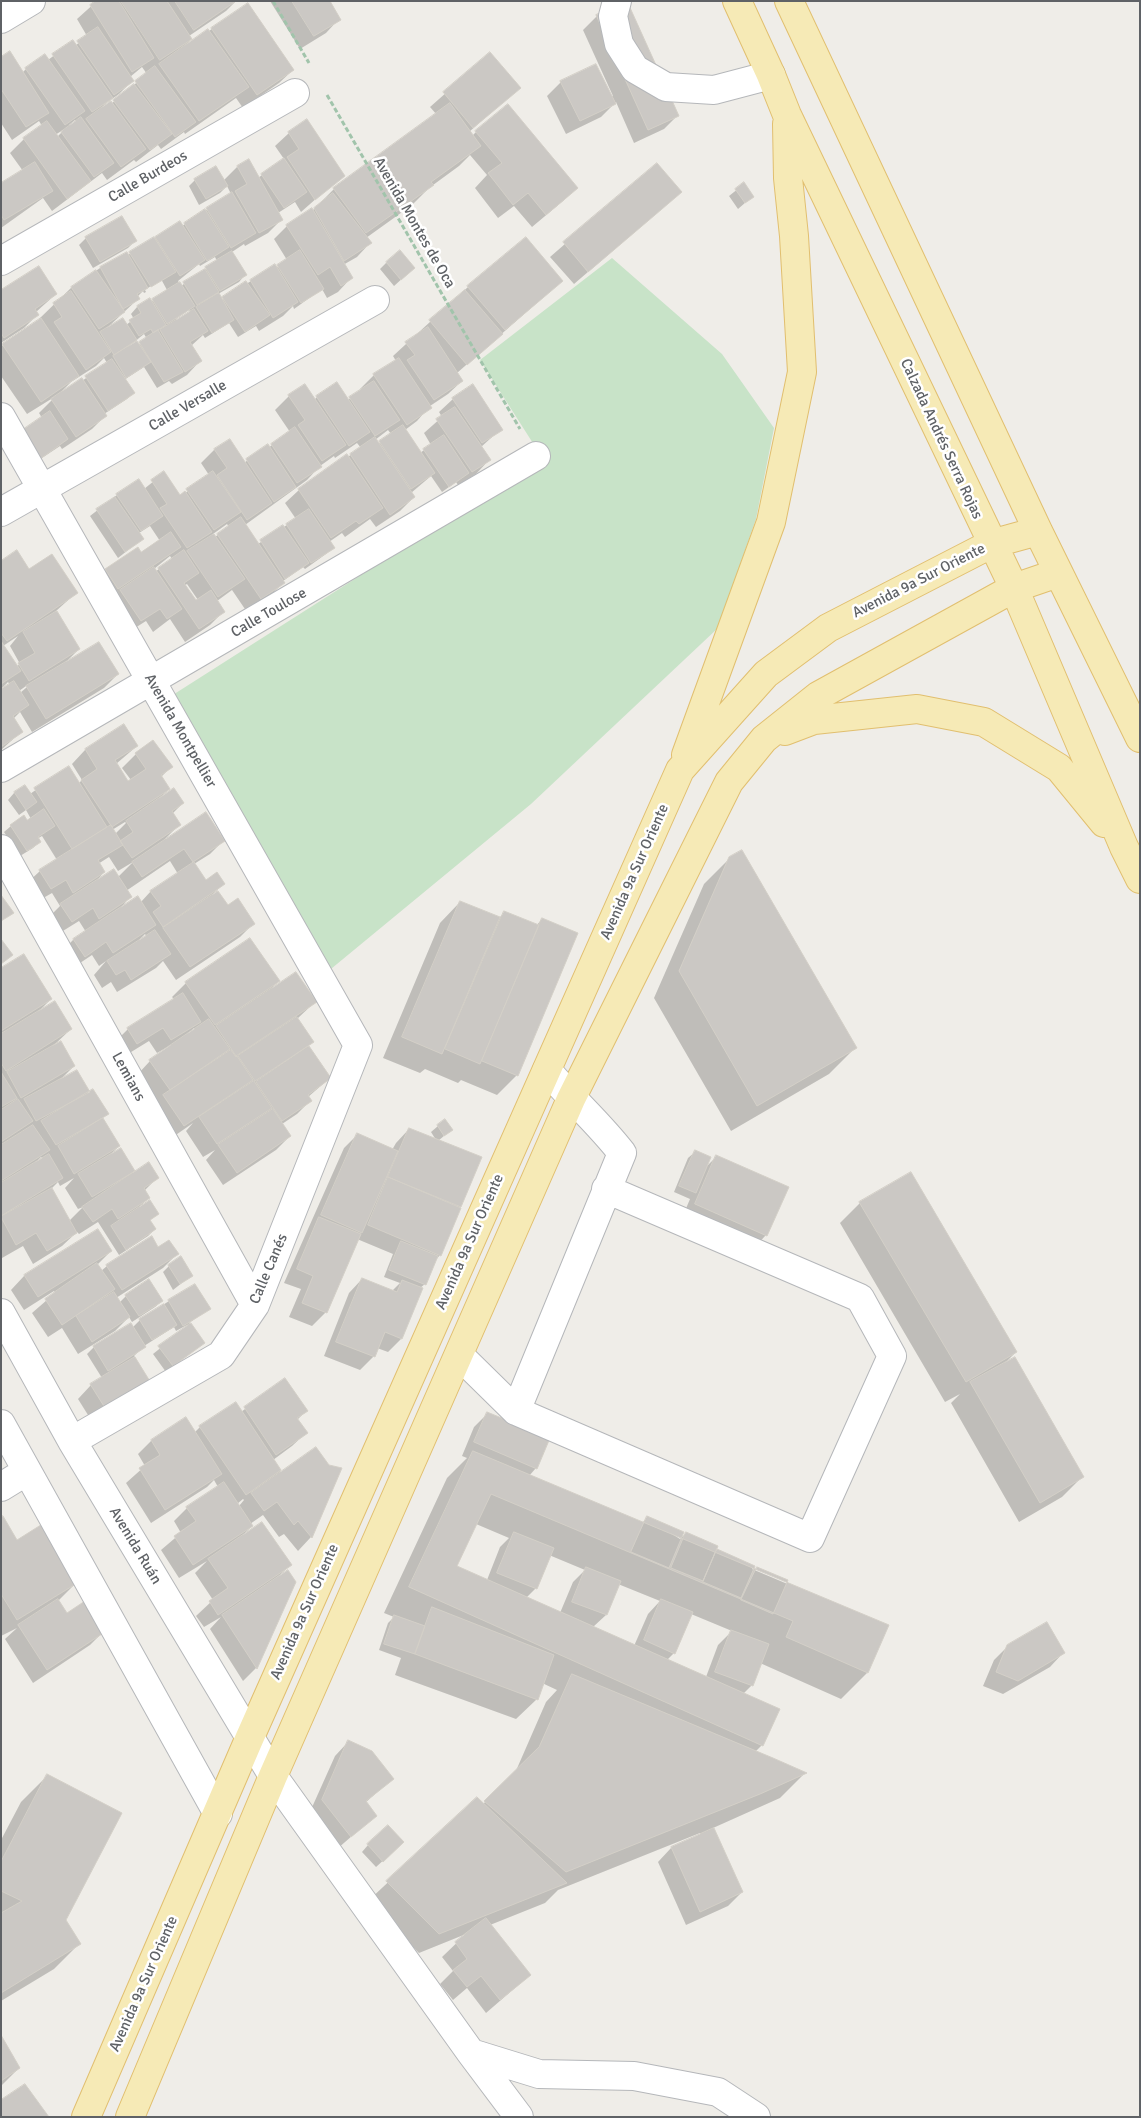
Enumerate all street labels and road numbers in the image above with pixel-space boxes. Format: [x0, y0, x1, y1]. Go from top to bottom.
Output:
street label: Calle Burdeos [105, 147, 191, 207]
street label: Avenida Montes de Oca [369, 154, 459, 292]
street label: Calzada Andrés Serra Rojas [896, 356, 986, 522]
street label: Calle Versalle [146, 376, 230, 436]
street label: Avenida 9a Sur Oriente [850, 540, 988, 622]
street label: Calle Toulose [228, 584, 310, 642]
street label: Avenida Montpellier [140, 671, 220, 791]
street label: Avenida 9a Sur Oriente [597, 801, 673, 943]
street label: Lemians [107, 1049, 149, 1105]
street label: Avenida 9a Sur Oriente [432, 1171, 508, 1313]
street label: Calle Canés [246, 1231, 292, 1307]
street label: Avenida Ruán [105, 1504, 165, 1588]
street label: Avenida 9a Sur Oriente [267, 1541, 343, 1683]
street label: Avenida 9a Sur Oriente [106, 1913, 182, 2055]

